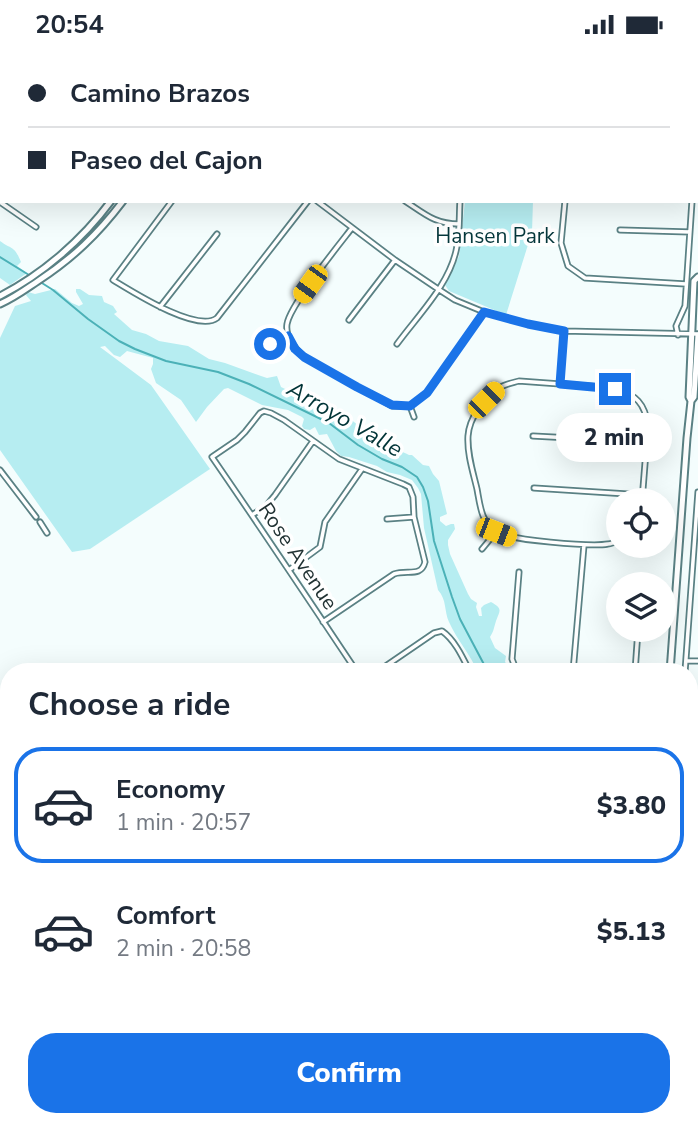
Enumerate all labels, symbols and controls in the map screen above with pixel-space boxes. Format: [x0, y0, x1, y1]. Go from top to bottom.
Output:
text: 20:54 [35, 7, 104, 42]
text: Camino Brazos [70, 76, 250, 111]
text: Paseo del Cajon [70, 143, 263, 178]
park label: Hansen Park [435, 222, 555, 250]
car [290, 261, 331, 307]
route start [254, 328, 286, 360]
water label: Arroyo Valle [281, 373, 408, 465]
route end [599, 373, 631, 405]
car [464, 378, 509, 422]
callout: 2 min [557, 413, 673, 463]
text: 2 min [584, 422, 644, 453]
map controls [606, 488, 676, 642]
button: locate [606, 488, 676, 558]
street label: Rose Avenue [252, 497, 344, 615]
car [473, 515, 520, 549]
button: layers [606, 572, 676, 642]
text: Choose a ride [28, 683, 230, 726]
text: Economy [116, 772, 225, 807]
icon: car [32, 774, 95, 837]
text: $3.80 [597, 788, 666, 823]
text: 1 min · 20:57 [116, 807, 251, 838]
text: Comfort [116, 898, 216, 933]
icon: car [32, 900, 95, 963]
text: $5.13 [597, 914, 666, 949]
text: 2 min · 20:58 [116, 933, 251, 964]
button: Confirm [28, 1033, 670, 1113]

